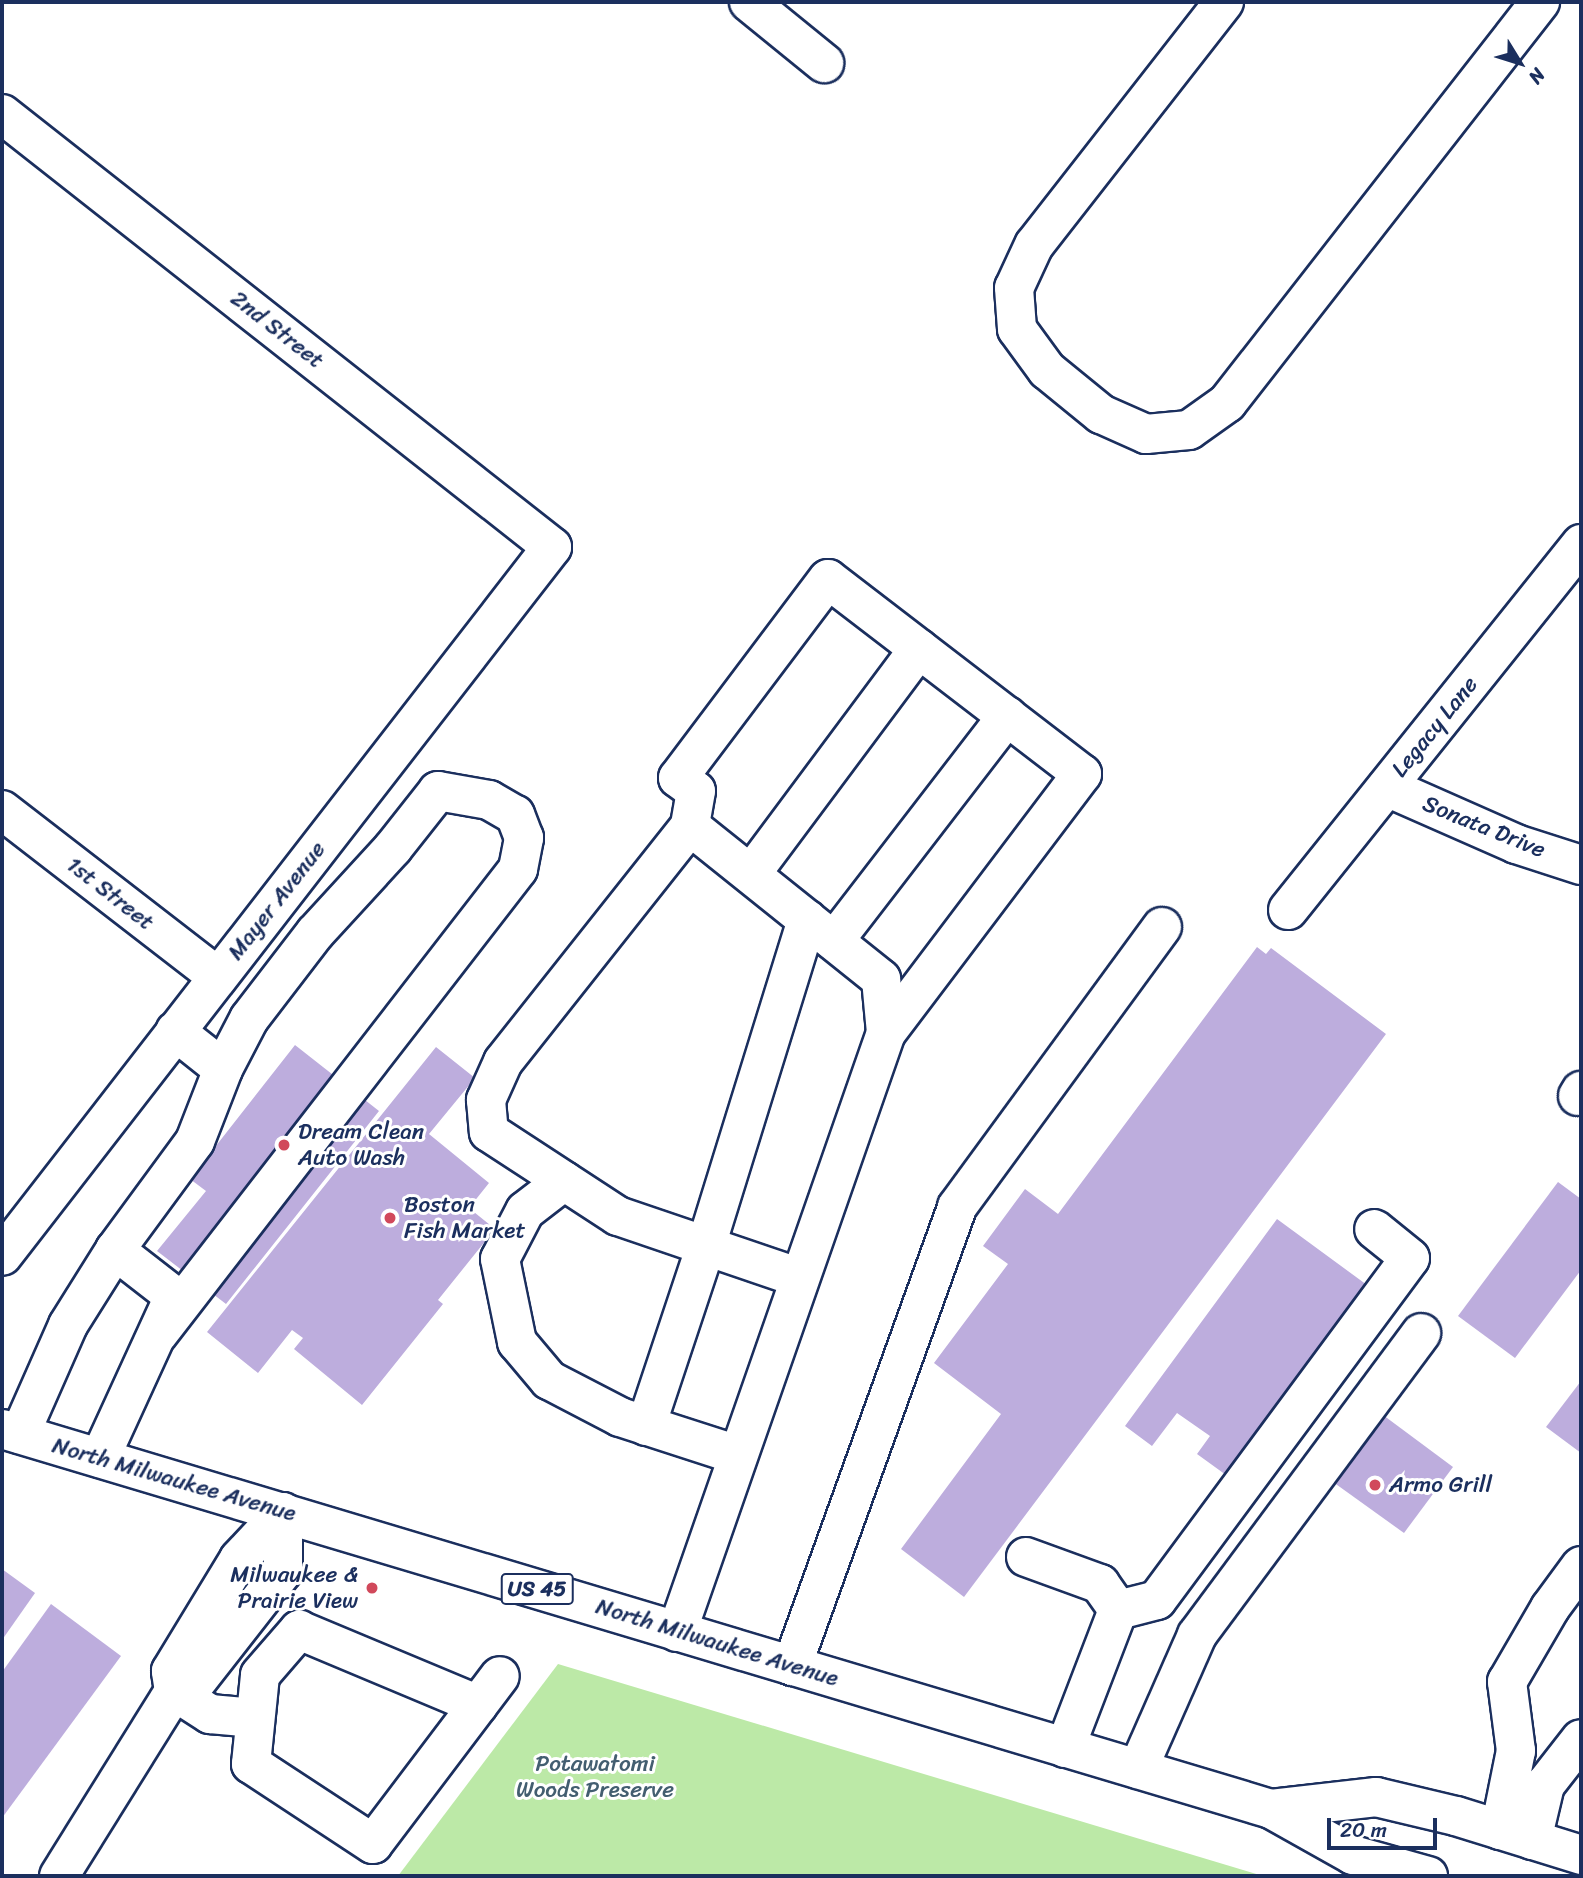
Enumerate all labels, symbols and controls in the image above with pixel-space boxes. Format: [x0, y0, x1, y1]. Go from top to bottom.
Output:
north arrow [1485, 28, 1555, 98]
text: N [1520, 61, 1554, 92]
street label: 2nd Street [225, 285, 329, 375]
street label: Legacy Lane [1386, 671, 1484, 783]
street label: Sonata Drive [1419, 790, 1549, 864]
street label: Mayer Avenue [222, 836, 332, 966]
street label: 1st Street [61, 851, 159, 937]
place label: Dream Clean Auto Wash [298, 1118, 425, 1172]
marker: Dream Clean Auto Wash [276, 1137, 292, 1153]
place label: Boston Fish Market [404, 1191, 525, 1245]
marker: Boston Fish Market [382, 1210, 398, 1226]
street label: North Milwaukee Avenue [49, 1432, 299, 1528]
place label: Armo Grill [1389, 1471, 1492, 1499]
marker: Armo Grill [1367, 1477, 1383, 1493]
place label: Milwaukee & Prairie View [230, 1561, 358, 1615]
road number: US 45 [500, 1572, 574, 1606]
marker: Milwaukee & Prairie View [364, 1580, 380, 1596]
street label: North Milwaukee Avenue [593, 1593, 841, 1693]
park label: Potawatomi Woods Preserve [516, 1750, 674, 1804]
scale bar [1331, 1804, 1441, 1848]
text: 20 m [1340, 1811, 1387, 1849]

